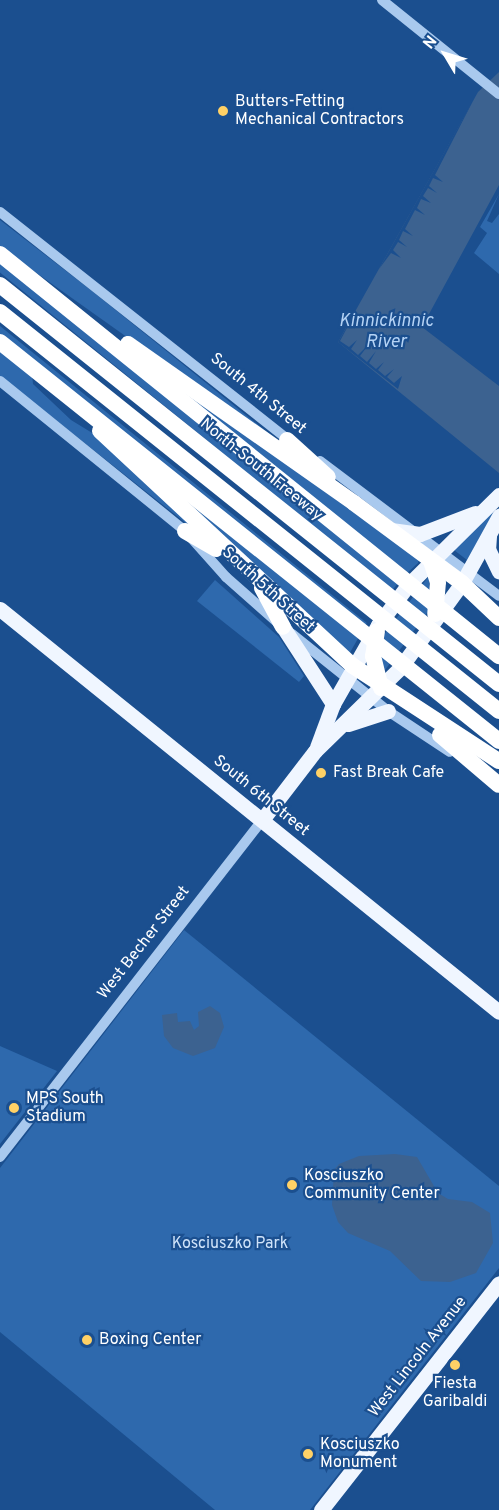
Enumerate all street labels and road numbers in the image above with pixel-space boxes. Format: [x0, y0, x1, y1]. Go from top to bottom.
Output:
street label: South 4th Street [206, 349, 310, 439]
street label: North-South Freeway [196, 415, 326, 525]
street label: South 5th Street [218, 543, 318, 637]
street label: South 6th Street [209, 751, 313, 841]
street label: West Becher Street [94, 883, 194, 1003]
street label: West Lincoln Avenue [365, 1293, 471, 1421]

